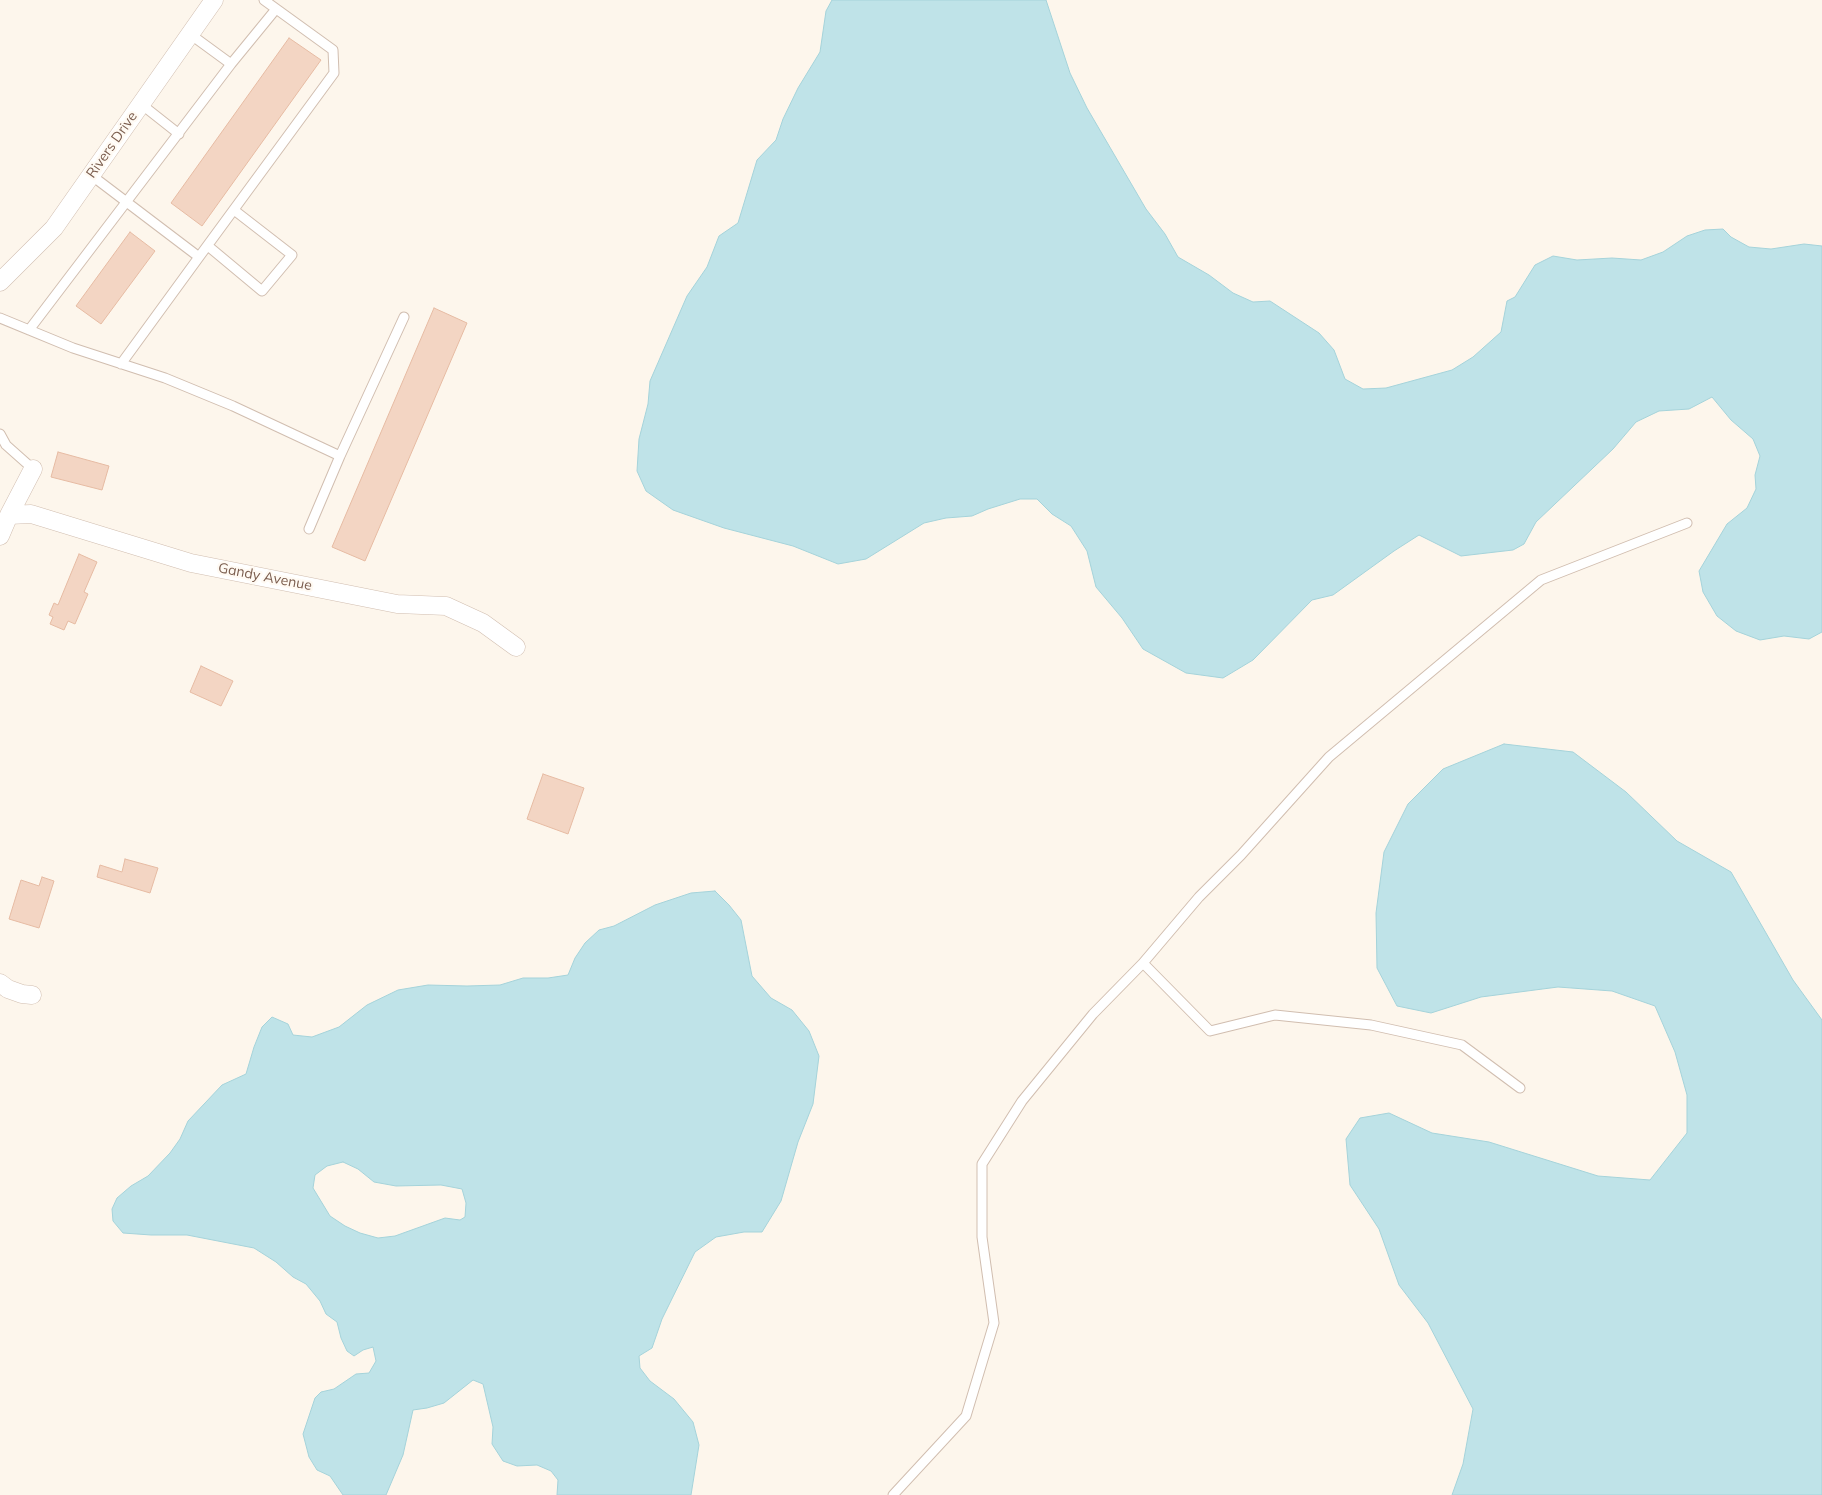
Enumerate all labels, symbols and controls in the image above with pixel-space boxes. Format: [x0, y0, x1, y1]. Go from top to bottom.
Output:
street label: Rivers Drive [83, 108, 141, 182]
street label: Gandy Avenue [217, 560, 313, 594]

